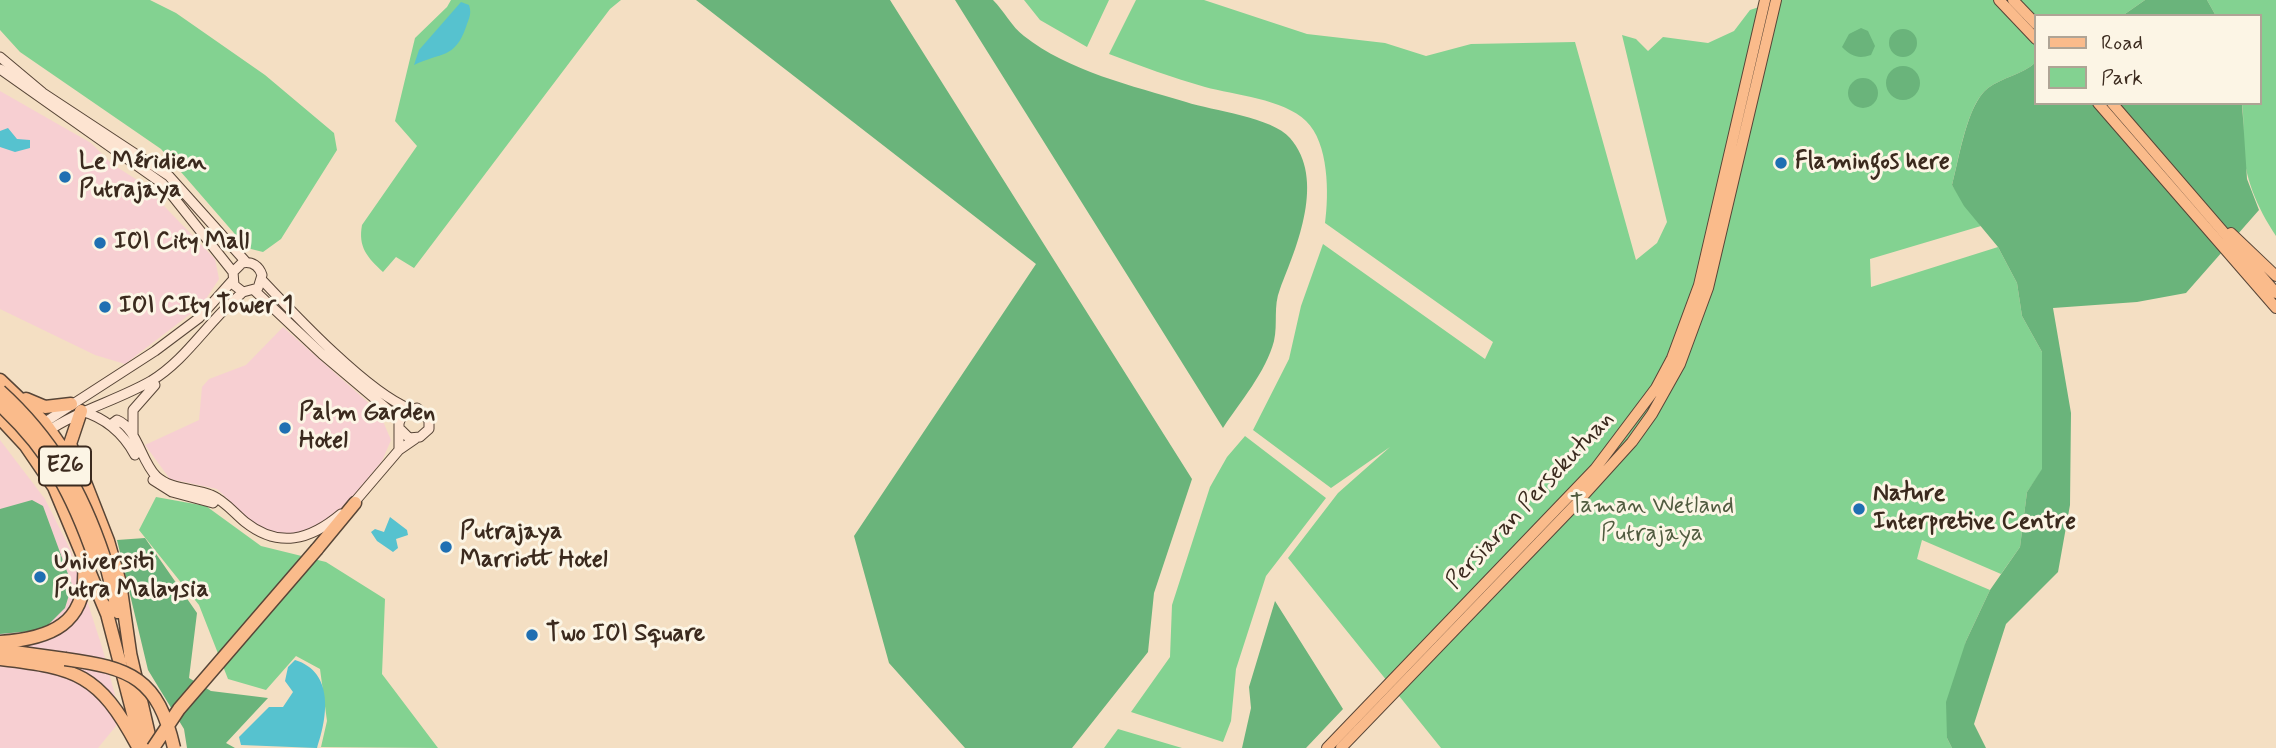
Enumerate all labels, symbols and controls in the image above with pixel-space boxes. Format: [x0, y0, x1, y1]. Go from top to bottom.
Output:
legend [2035, 14, 2262, 105]
text: Road [2101, 29, 2143, 57]
text: Park [2101, 64, 2143, 92]
place label: Le Méridien Putrajaya [79, 149, 206, 205]
place label: Flamingos here [1795, 149, 1950, 177]
marker: Flamingos here [1773, 155, 1789, 171]
marker: Le Méridien Putrajaya [57, 169, 73, 185]
place label: IOI City Mall [114, 229, 249, 257]
marker: IOI City Mall [92, 235, 108, 251]
place label: IOI CIty Tower 1 [119, 293, 293, 321]
marker: IOI CIty Tower 1 [97, 299, 113, 315]
place label: Palm Garden Hotel [299, 400, 435, 456]
street label: Persiaran Persekutuan [1441, 406, 1621, 596]
marker: Palm Garden Hotel [277, 420, 293, 436]
road number: E26 [39, 446, 91, 486]
place label: Nature Interpretive Centre [1873, 481, 2076, 537]
park label: Taman Wetland Putrajaya [1570, 493, 1734, 549]
marker: Nature Interpretive Centre [1851, 501, 1867, 517]
place label: Putrajaya Marriott Hotel [460, 519, 608, 575]
marker: Putrajaya Marriott Hotel [438, 539, 454, 555]
place label: Universiti Putra Malaysia [54, 549, 209, 605]
marker: Universiti Putra Malaysia [32, 569, 48, 585]
place label: Two IOI Square [546, 621, 705, 649]
marker: Two IOI Square [524, 627, 540, 643]

